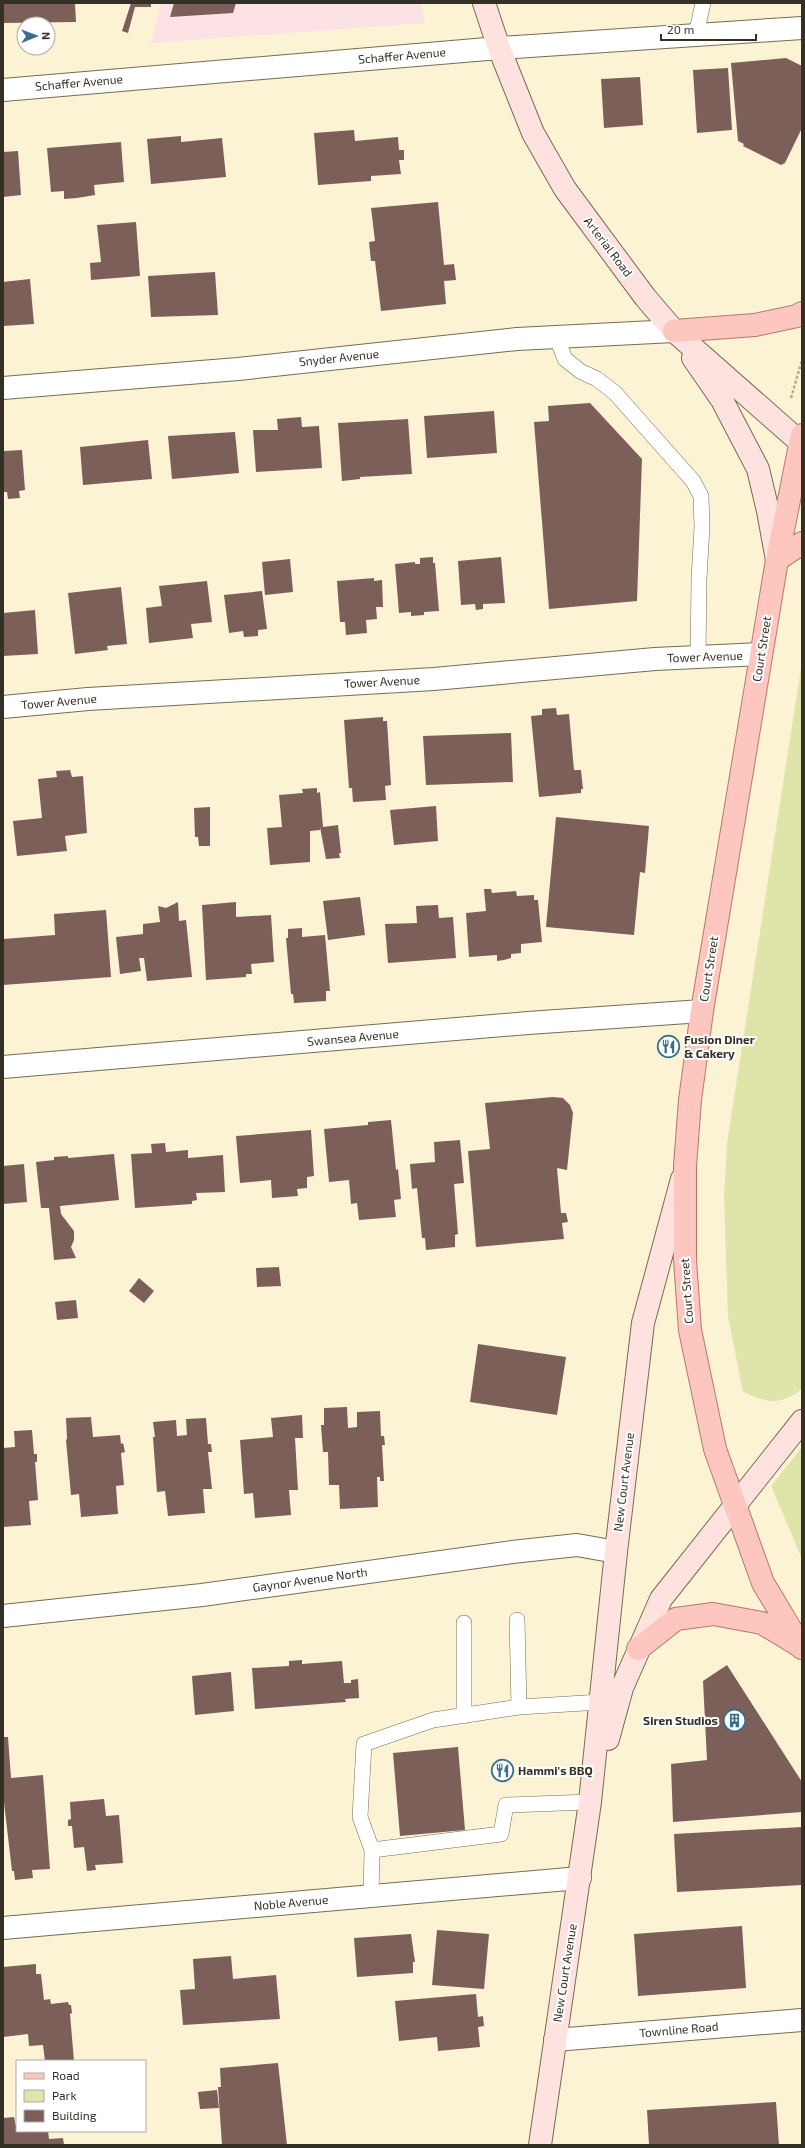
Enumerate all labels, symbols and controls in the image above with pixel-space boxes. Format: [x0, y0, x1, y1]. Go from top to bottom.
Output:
north arrow [16, 16, 56, 56]
scale bar [661, 16, 756, 42]
text: 20 m [667, 22, 694, 36]
text: N [40, 32, 53, 40]
street label: Schaffer Avenue [357, 44, 446, 66]
street label: Schaffer Avenue [34, 71, 123, 93]
street label: Arterial Road [582, 214, 636, 279]
street label: Snyder Avenue [298, 346, 380, 368]
street label: Court Street [749, 615, 773, 682]
street label: Tower Avenue [667, 648, 743, 664]
street label: Tower Avenue [344, 672, 420, 690]
street label: Tower Avenue [21, 691, 97, 711]
street label: Court Street [696, 935, 720, 1002]
street label: Swansea Avenue [307, 1026, 399, 1048]
place label: Fusion Diner & Cakery [684, 1032, 755, 1061]
restaurant icon: Fusion Diner & Cakery [655, 1034, 681, 1060]
street label: Court Street [677, 1257, 695, 1324]
street label: New Court Avenue [610, 1432, 636, 1532]
street label: Gaynor Avenue North [252, 1564, 368, 1594]
building icon: Siren Studios [721, 1708, 747, 1734]
place label: Siren Studios [643, 1713, 718, 1727]
restaurant icon: Hammi's BBQ [489, 1758, 515, 1784]
place label: Hammi's BBQ [518, 1763, 593, 1778]
street label: Noble Avenue [253, 1892, 329, 1912]
street label: New Court Avenue [549, 1923, 579, 2023]
street label: Townline Road [639, 2019, 719, 2039]
legend [16, 2060, 146, 2132]
text: Road [52, 2068, 80, 2082]
text: Park [52, 2088, 77, 2102]
text: Building [52, 2108, 97, 2122]

